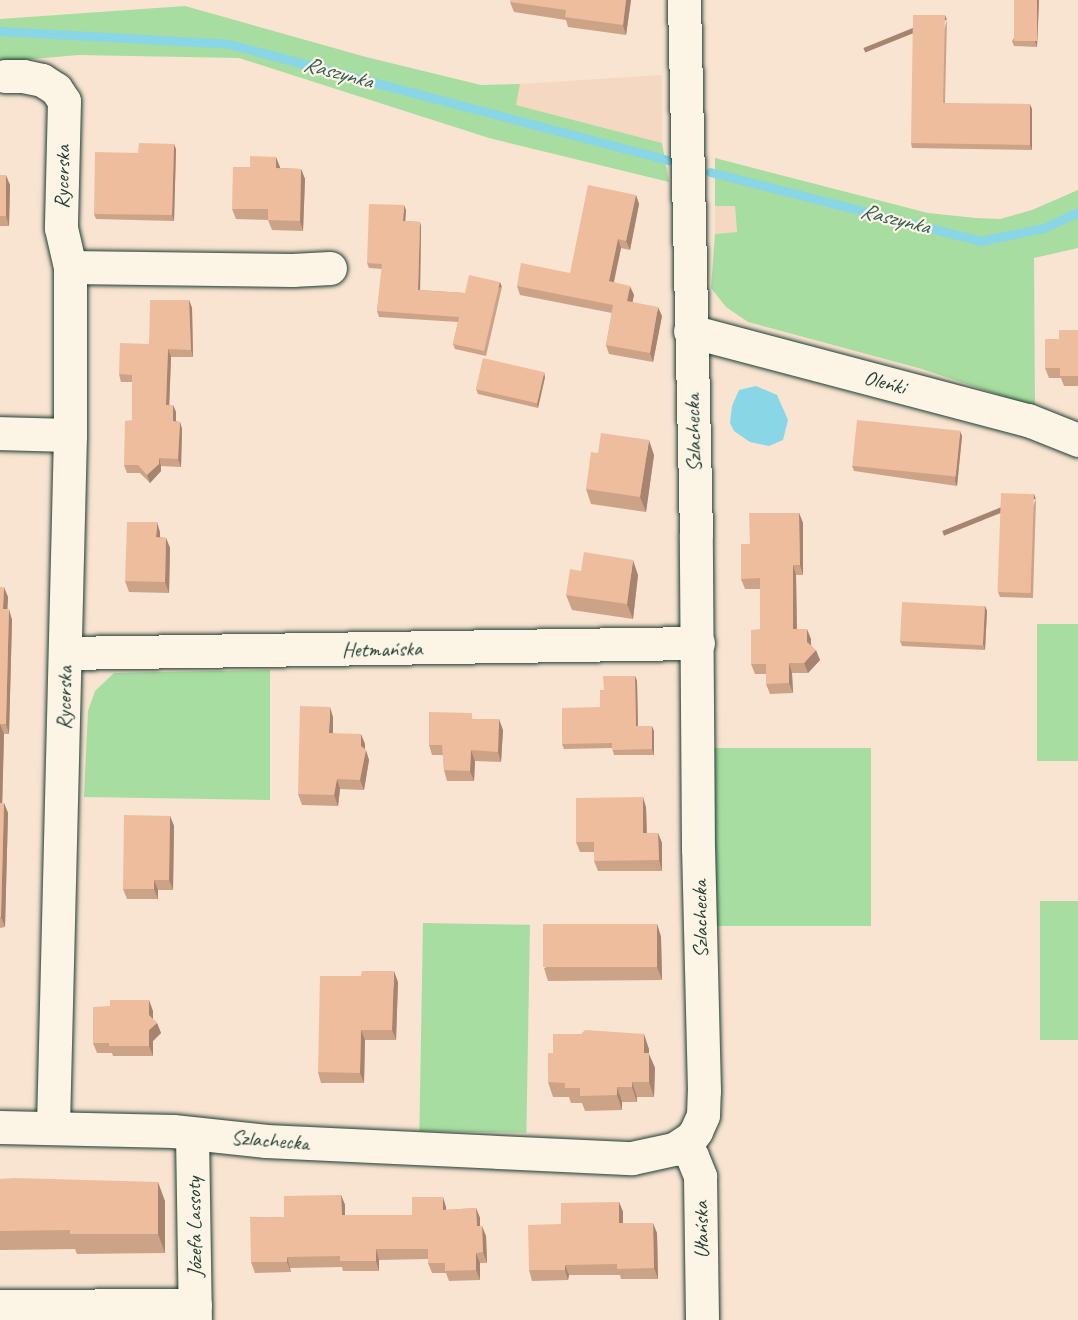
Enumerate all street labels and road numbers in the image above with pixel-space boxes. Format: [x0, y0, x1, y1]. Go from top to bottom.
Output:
street label: Rycerska [49, 145, 75, 209]
street label: Oleńki [861, 364, 909, 400]
street label: Szlachecka [679, 394, 707, 472]
street label: Hetmańska [342, 636, 422, 662]
street label: Rycerska [51, 666, 77, 730]
street label: Szlachecka [687, 880, 713, 958]
street label: Szlachecka [230, 1125, 310, 1155]
street label: Józefa Lassoty [181, 1176, 207, 1278]
street label: Ułańska [688, 1201, 714, 1259]

